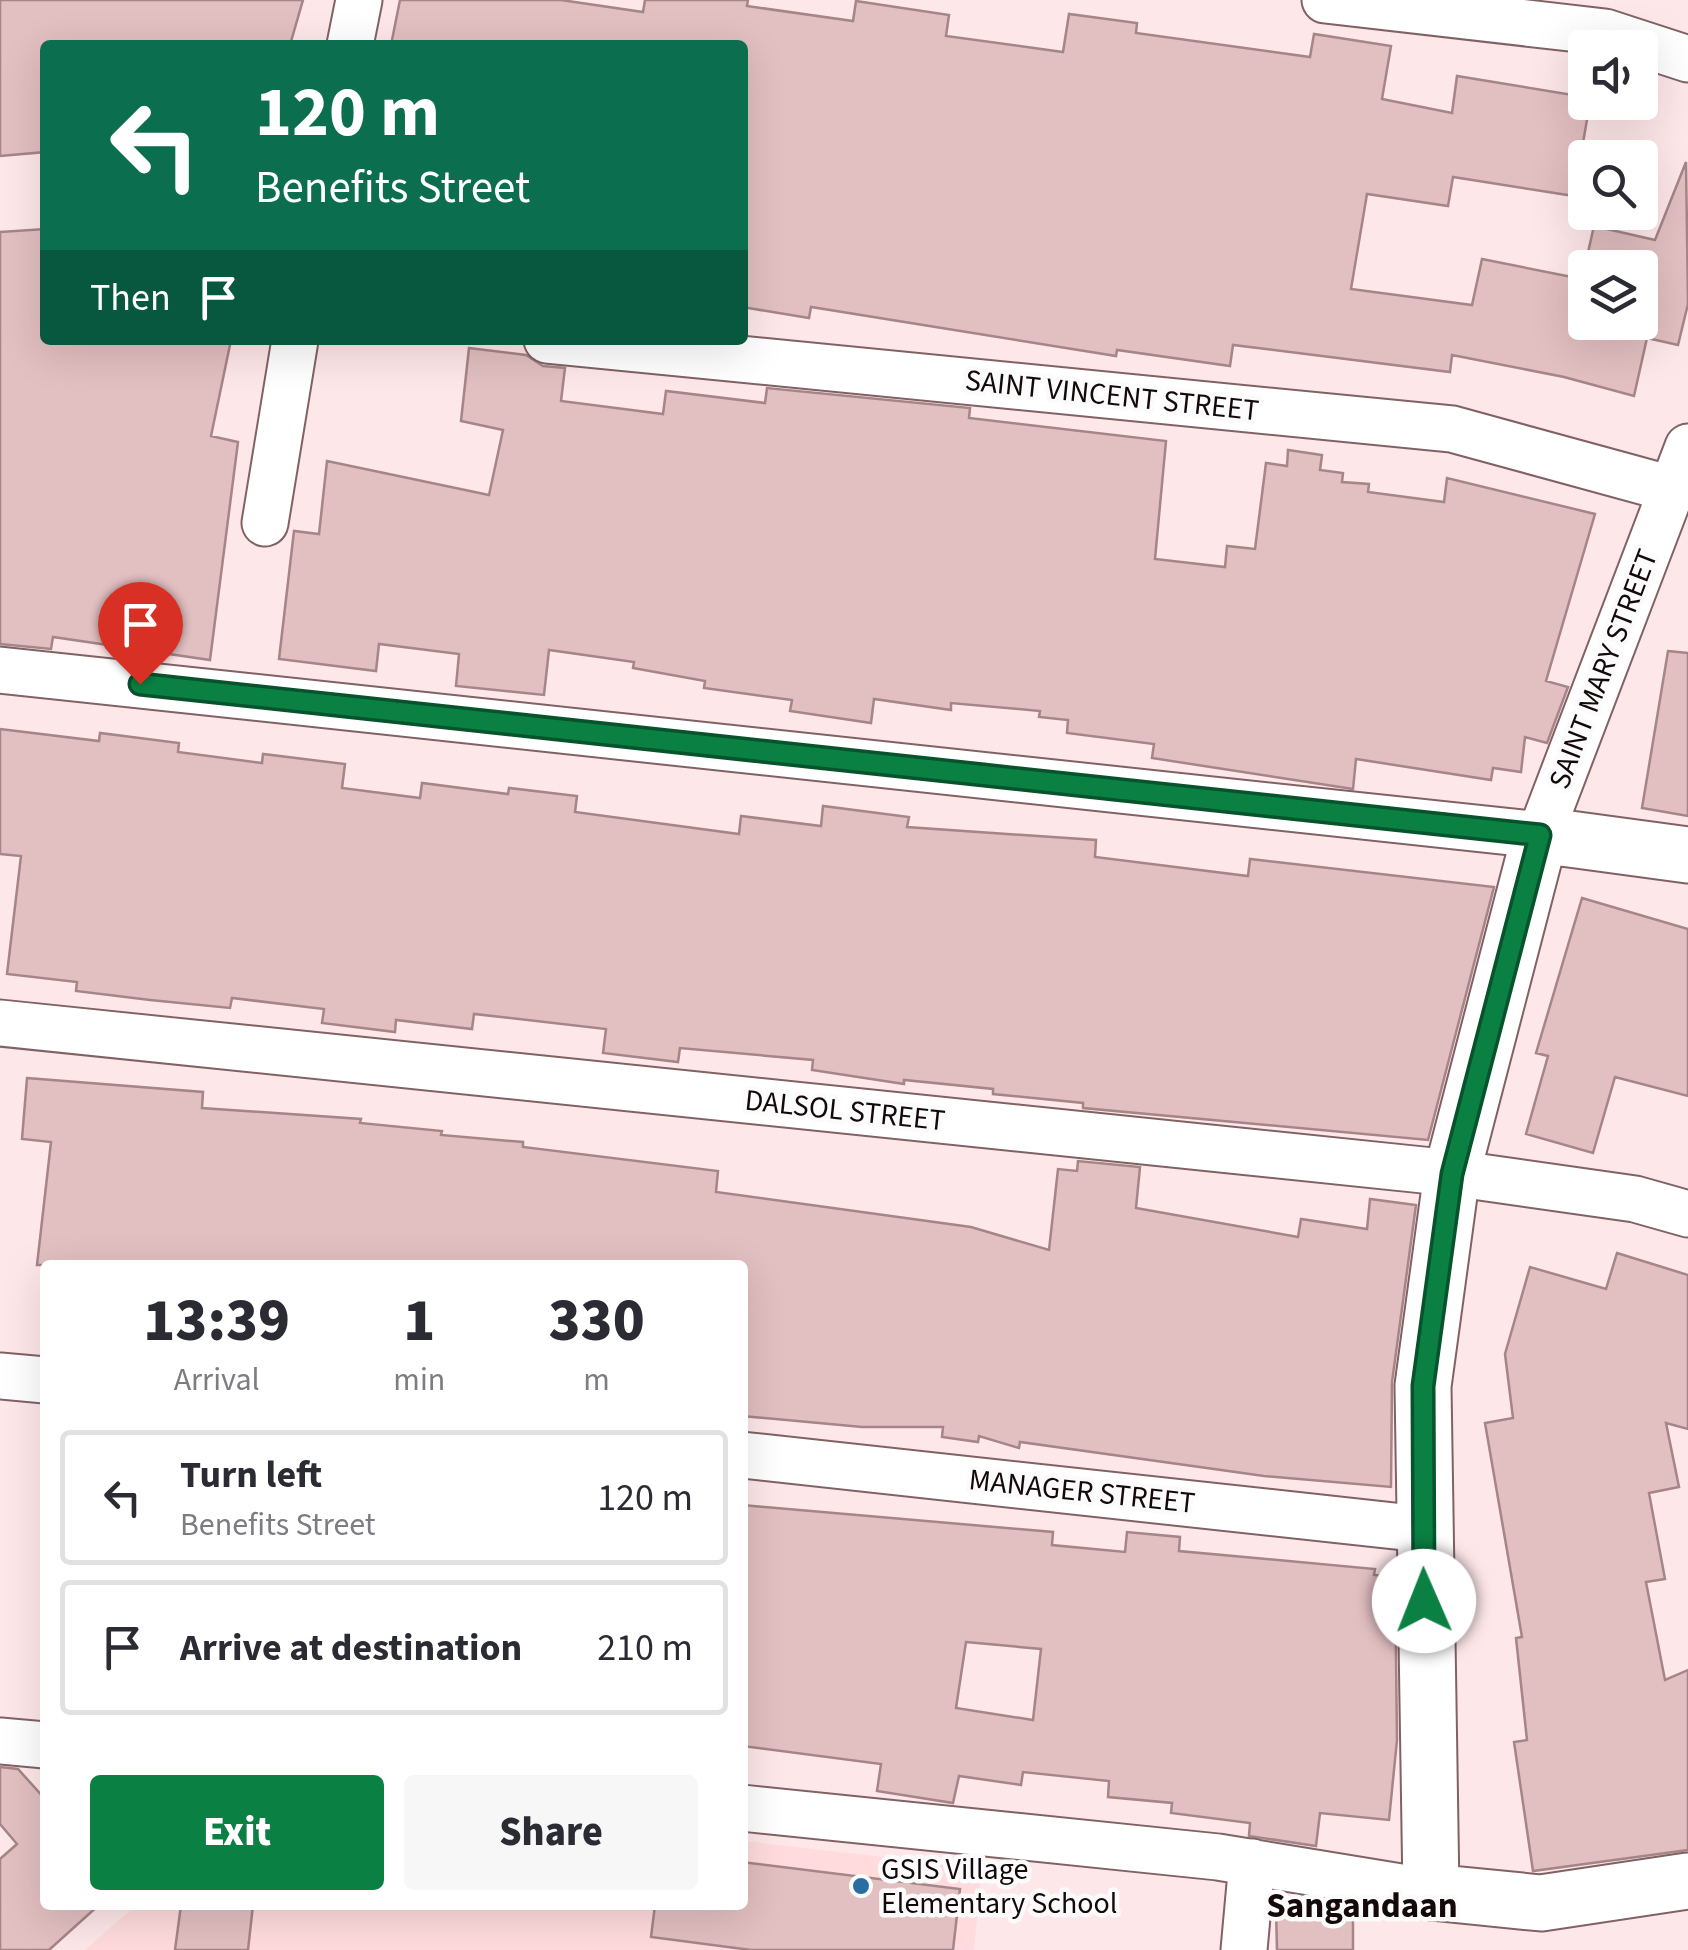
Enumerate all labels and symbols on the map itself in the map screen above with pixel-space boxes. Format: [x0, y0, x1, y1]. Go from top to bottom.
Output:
street label: SAINT VINCENT STREET [963, 359, 1261, 432]
street label: SAINT MARY STREET [1538, 543, 1669, 795]
pin [98, 582, 183, 685]
street label: DALSOL STREET [743, 1079, 947, 1142]
street label: MANAGER STREET [967, 1458, 1197, 1525]
position arrow [1372, 1549, 1476, 1653]
place label: GSIS Village Elementary School [881, 1848, 1118, 1925]
marker: GSIS Village Elementary School [850, 1875, 872, 1897]
district label: Sangandaan [1266, 1881, 1458, 1931]

